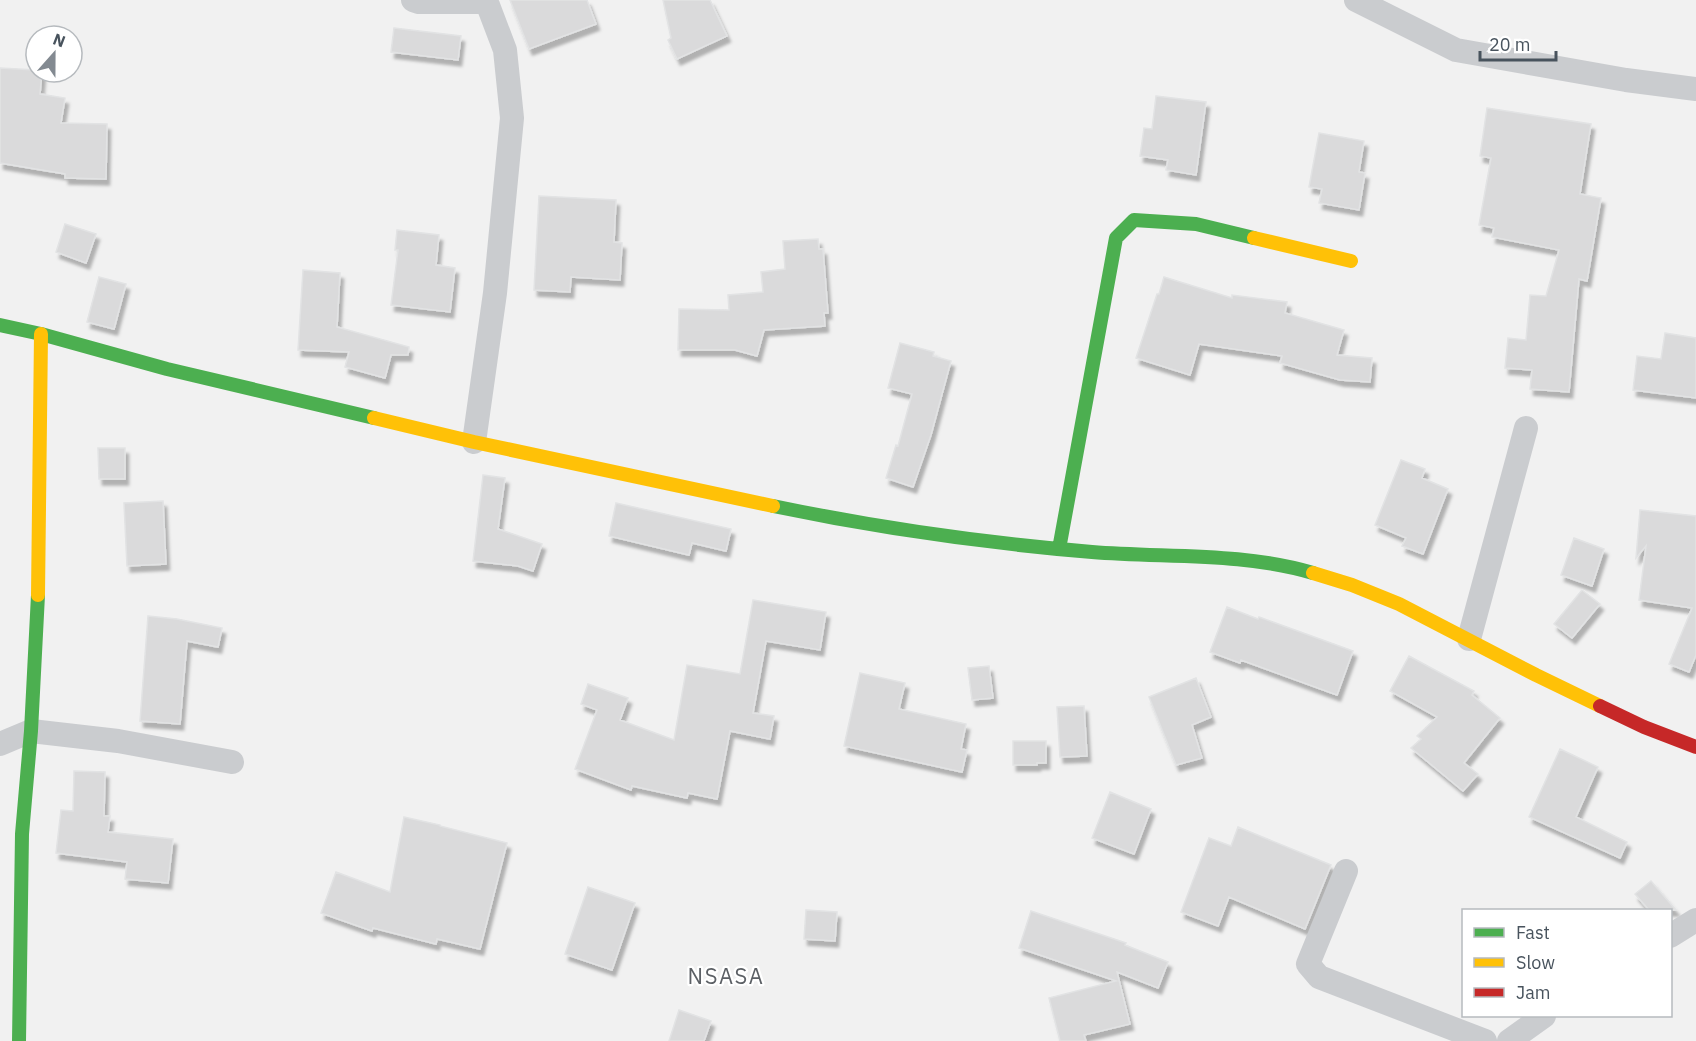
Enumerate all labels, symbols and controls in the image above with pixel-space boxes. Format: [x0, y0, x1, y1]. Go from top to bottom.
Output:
north arrow [24, 24, 84, 84]
scale bar [1480, 24, 1556, 62]
text: N [50, 29, 68, 51]
text: 20 m [1489, 33, 1531, 56]
legend [1462, 909, 1672, 1017]
text: Fast [1516, 921, 1550, 944]
text: Slow [1516, 951, 1555, 974]
district label: NSASA [688, 961, 764, 990]
text: Jam [1516, 981, 1551, 1004]

